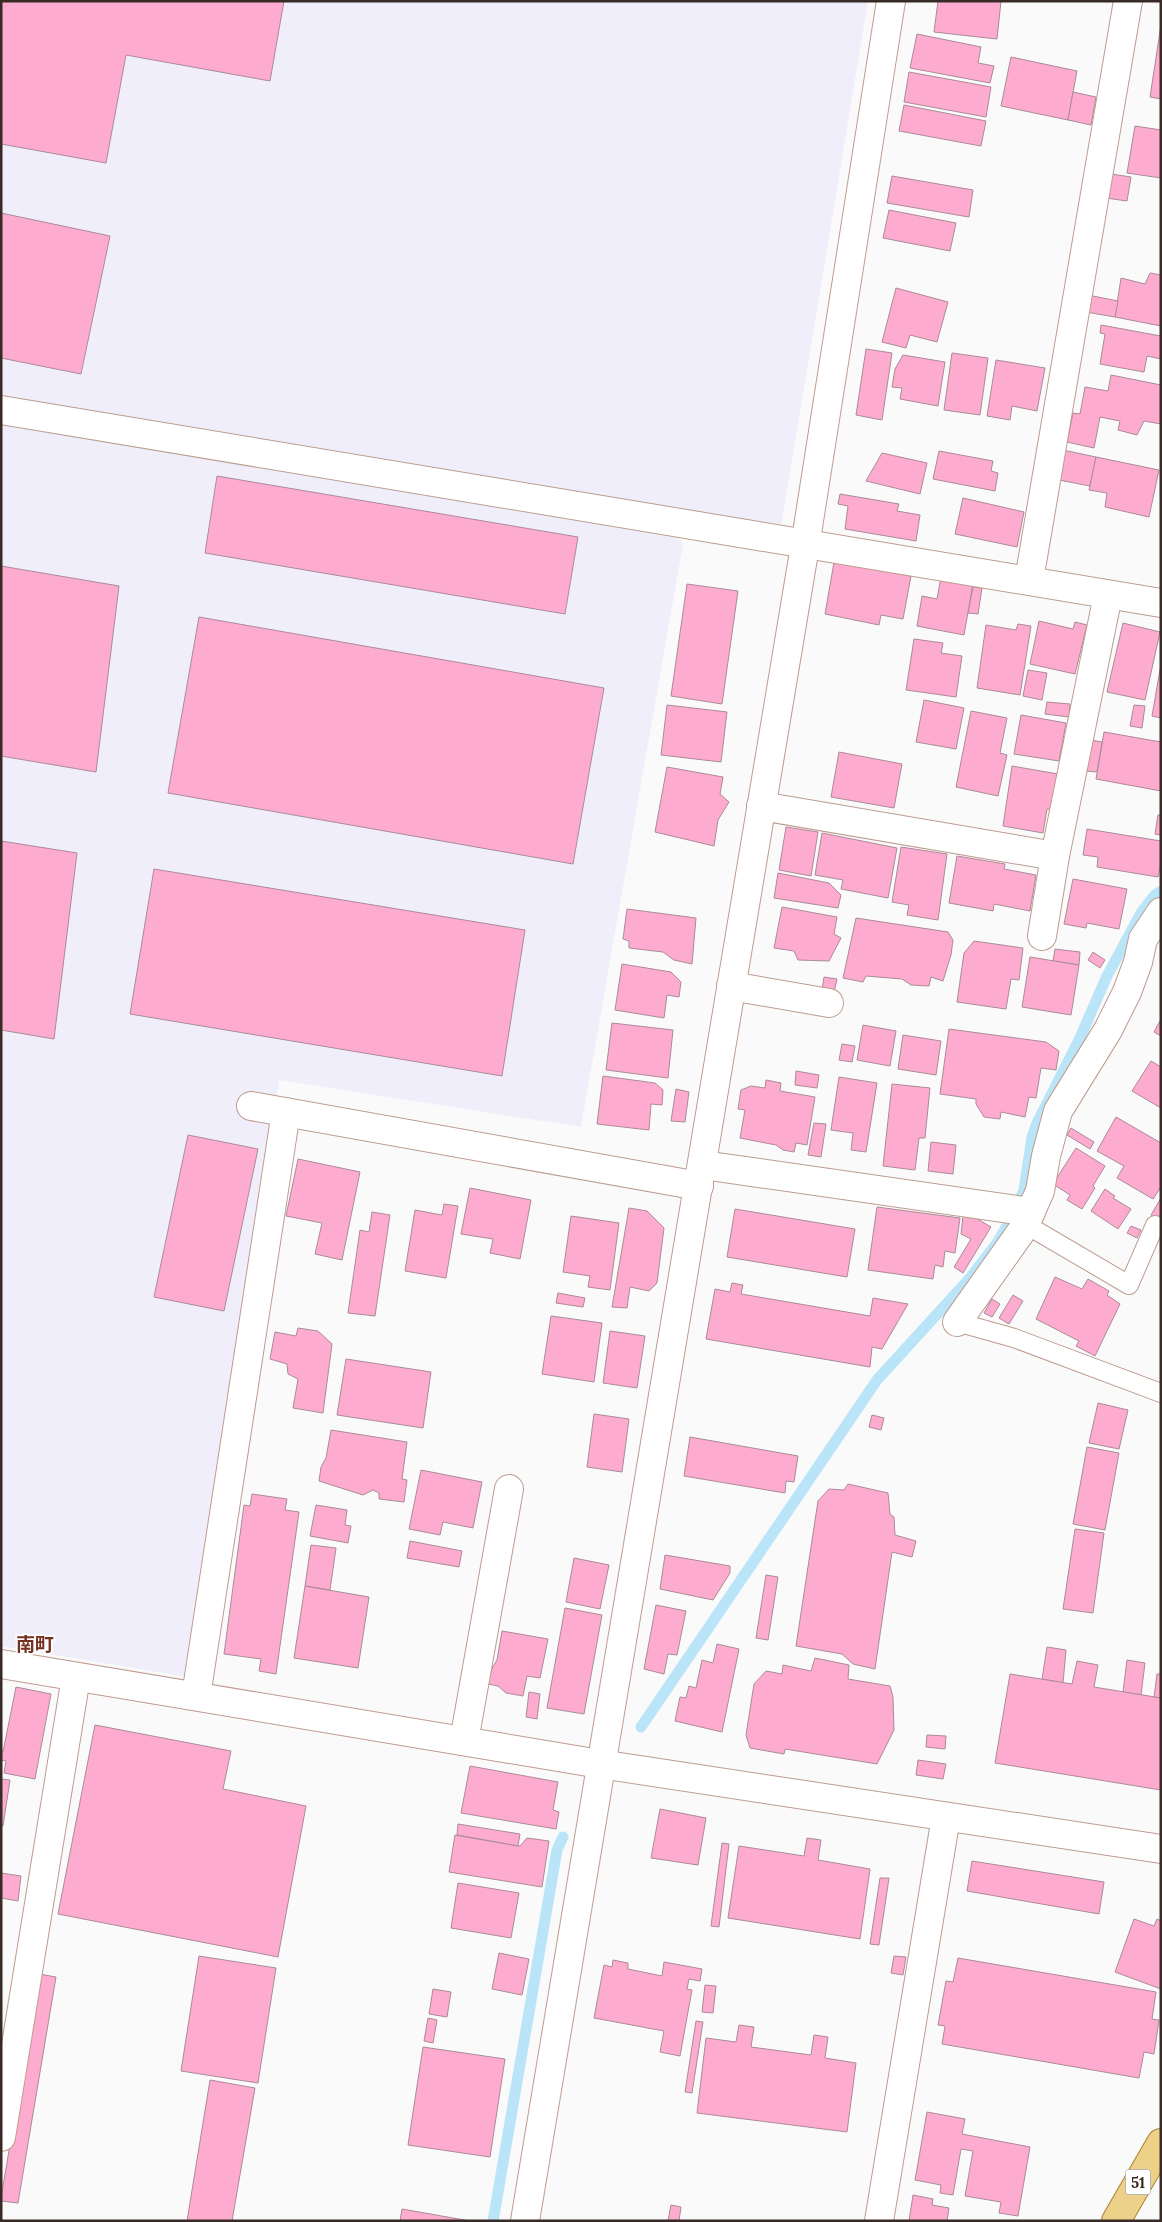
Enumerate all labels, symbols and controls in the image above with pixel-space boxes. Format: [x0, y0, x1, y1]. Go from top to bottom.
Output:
district label: 南町 [16, 1632, 54, 1656]
road number: 51 [1126, 2170, 1150, 2194]

